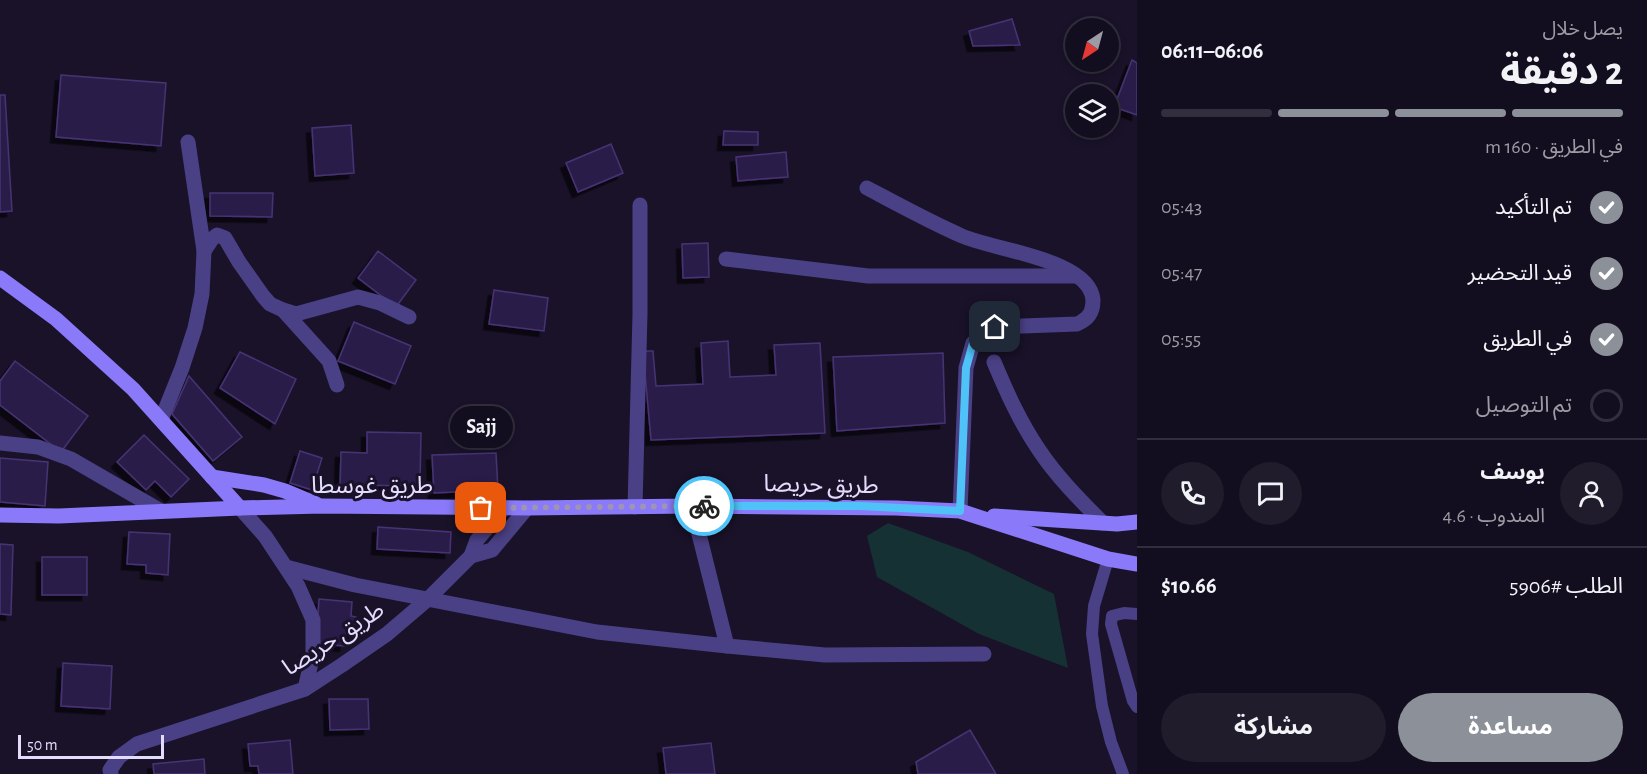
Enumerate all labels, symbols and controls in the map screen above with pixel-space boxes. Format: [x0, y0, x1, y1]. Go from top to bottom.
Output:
north arrow [1065, 18, 1119, 72]
map controls [1065, 18, 1119, 138]
text: يصل خلال [1542, 19, 1623, 39]
text: 06:06–06:11 [1161, 40, 1263, 62]
text: 2 دقيقة [1501, 53, 1623, 92]
button: layers [1065, 84, 1119, 138]
text: في الطريق · 160 m [1485, 137, 1623, 157]
icon: check [1590, 191, 1623, 224]
text: تم التأكيد [1495, 196, 1572, 218]
text: 05:43 [1161, 197, 1202, 217]
icon: check [1590, 257, 1623, 290]
text: قيد التحضير [1468, 262, 1572, 284]
text: 05:47 [1161, 263, 1202, 283]
pin [969, 301, 1020, 352]
icon: home [978, 310, 1011, 343]
icon: check [1590, 323, 1623, 356]
text: في الطريق [1483, 328, 1572, 350]
text: 05:55 [1161, 329, 1201, 349]
text: تم التوصيل [1476, 394, 1572, 416]
callout: Sajj [450, 406, 512, 448]
text: Sajj [466, 417, 497, 437]
text: يوسف [1480, 461, 1545, 483]
button: phone [1161, 462, 1224, 525]
button: chat [1239, 462, 1302, 525]
button: person [1560, 462, 1623, 525]
street label: طريق حريصا [763, 472, 879, 500]
street label: طريق غوسطا [311, 474, 433, 500]
courier [674, 476, 734, 536]
pin [455, 482, 506, 533]
icon: bike [688, 490, 721, 523]
icon: bag [464, 491, 497, 524]
text: المندوب · 4.6 [1442, 506, 1545, 526]
text: $10.66 [1161, 575, 1217, 597]
text: الطلب #5906 [1509, 575, 1623, 597]
street label: طريق حريصا [279, 597, 390, 682]
button: مشاركة [1161, 693, 1386, 762]
button: مساعدة [1398, 693, 1623, 762]
scale bar [18, 732, 164, 760]
text: 50 m [27, 737, 58, 753]

